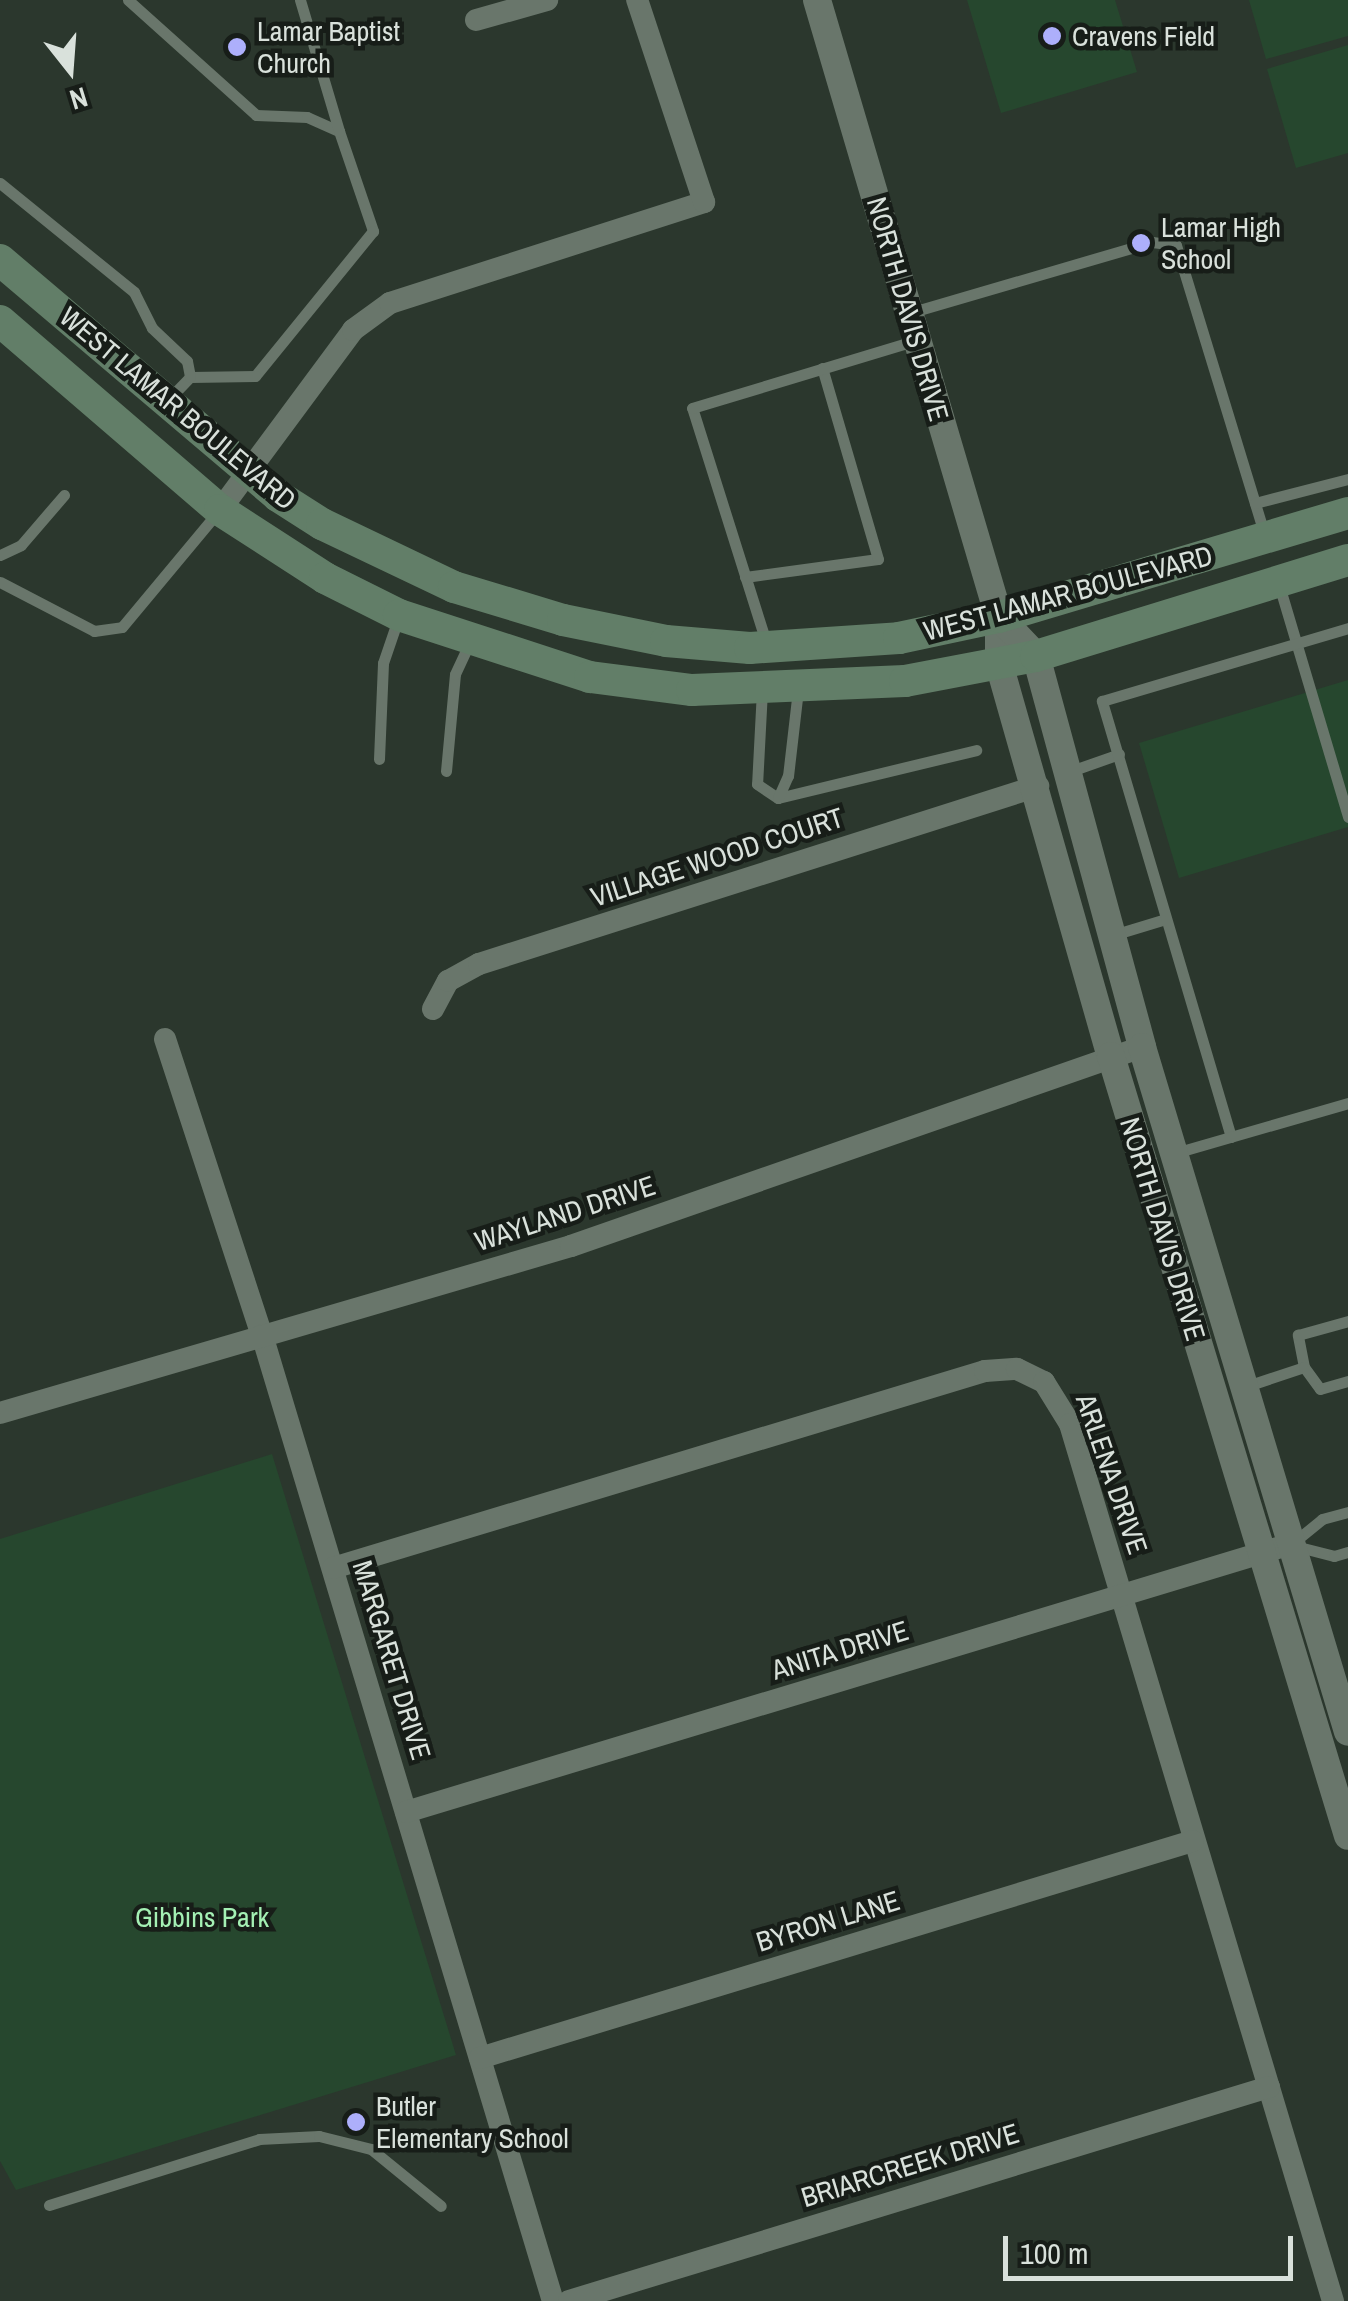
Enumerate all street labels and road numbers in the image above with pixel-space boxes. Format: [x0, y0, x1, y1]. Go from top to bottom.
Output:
street label: NORTH DAVIS DRIVE [860, 193, 956, 425]
street label: WEST LAMAR BOULEVARD [53, 299, 303, 517]
street label: WEST LAMAR BOULEVARD [920, 538, 1216, 648]
street label: VILLAGE WOOD COURT [586, 800, 848, 914]
street label: NORTH DAVIS DRIVE [1113, 1113, 1213, 1345]
street label: WAYLAND DRIVE [471, 1168, 659, 1258]
street label: ARLENA DRIVE [1069, 1389, 1155, 1559]
street label: MARGARET DRIVE [346, 1556, 438, 1764]
street label: ANITA DRIVE [767, 1613, 913, 1687]
street label: BYRON LANE [752, 1883, 904, 1959]
street label: BRIARCREEK DRIVE [797, 2116, 1023, 2214]

